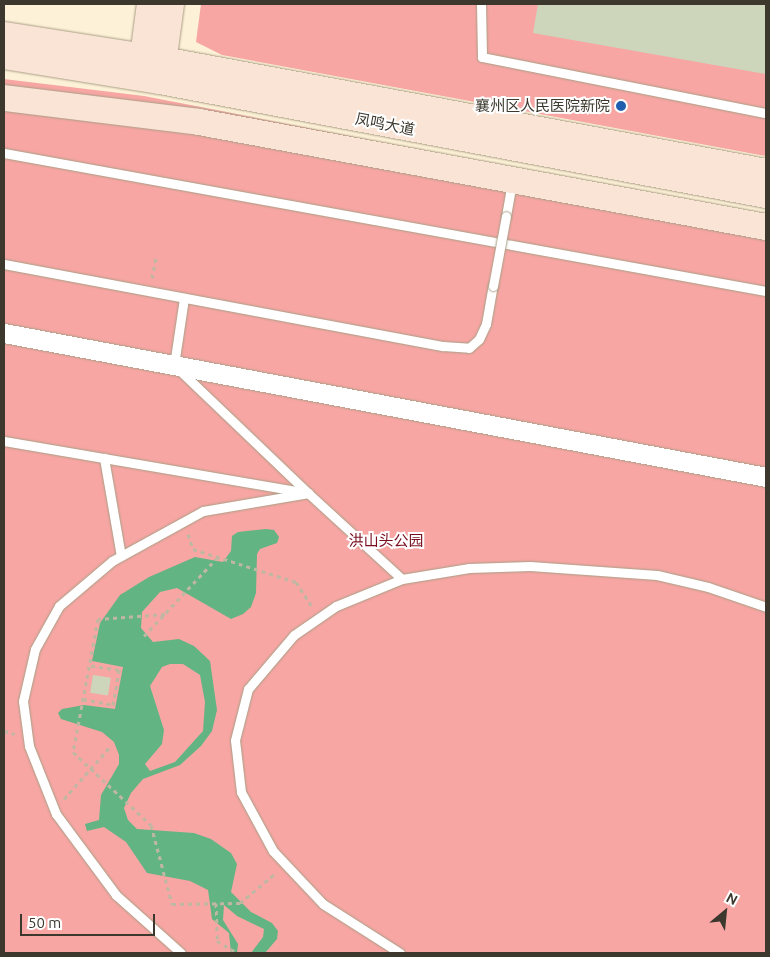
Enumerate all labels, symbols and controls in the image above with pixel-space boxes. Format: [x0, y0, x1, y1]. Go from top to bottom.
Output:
place label: 襄州区人民医院新院 [475, 97, 610, 115]
marker: 襄州区人民医院新院 [614, 99, 628, 113]
street label: 凤鸣大道 [354, 109, 416, 139]
park label: 洪山头公园 [349, 532, 423, 550]
north arrow [700, 887, 750, 937]
text: N [724, 889, 740, 908]
scale bar [22, 904, 158, 936]
text: 50 m [28, 914, 61, 931]

